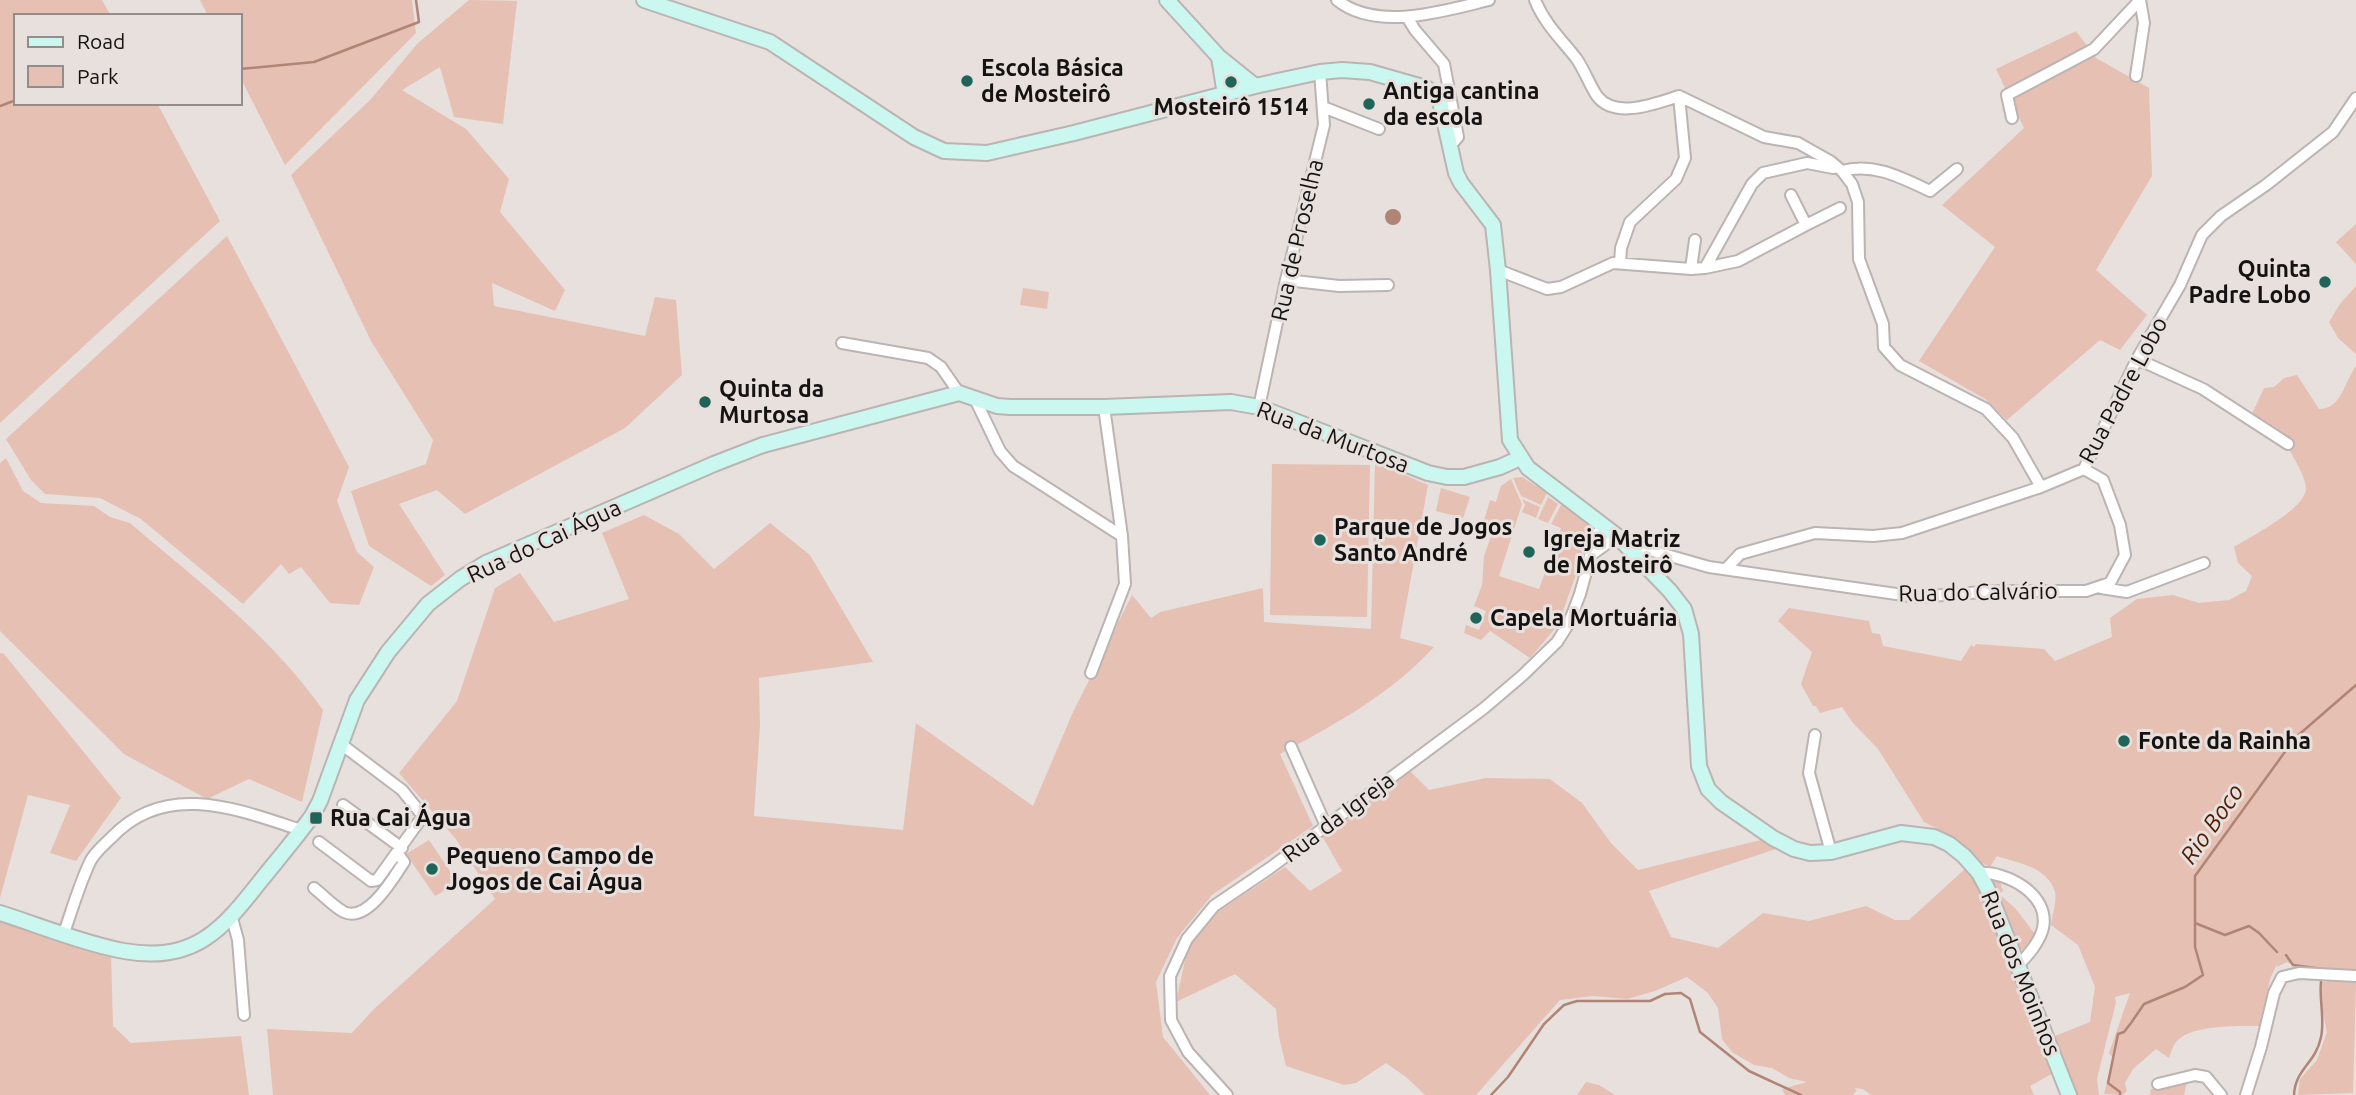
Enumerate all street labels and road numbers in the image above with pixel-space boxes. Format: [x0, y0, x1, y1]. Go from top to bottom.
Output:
street label: Rua de Proselha [1266, 156, 1327, 323]
street label: Rua Padre Lobo [2073, 312, 2172, 467]
street label: Rua da Murtosa [1253, 396, 1413, 477]
street label: Rua do Cai Água [463, 493, 625, 587]
street label: Rua do Calvário [1898, 578, 2058, 605]
street label: Rua da Igreja [1277, 767, 1398, 867]
street label: Rua dos Moinhos [1977, 887, 2066, 1059]

